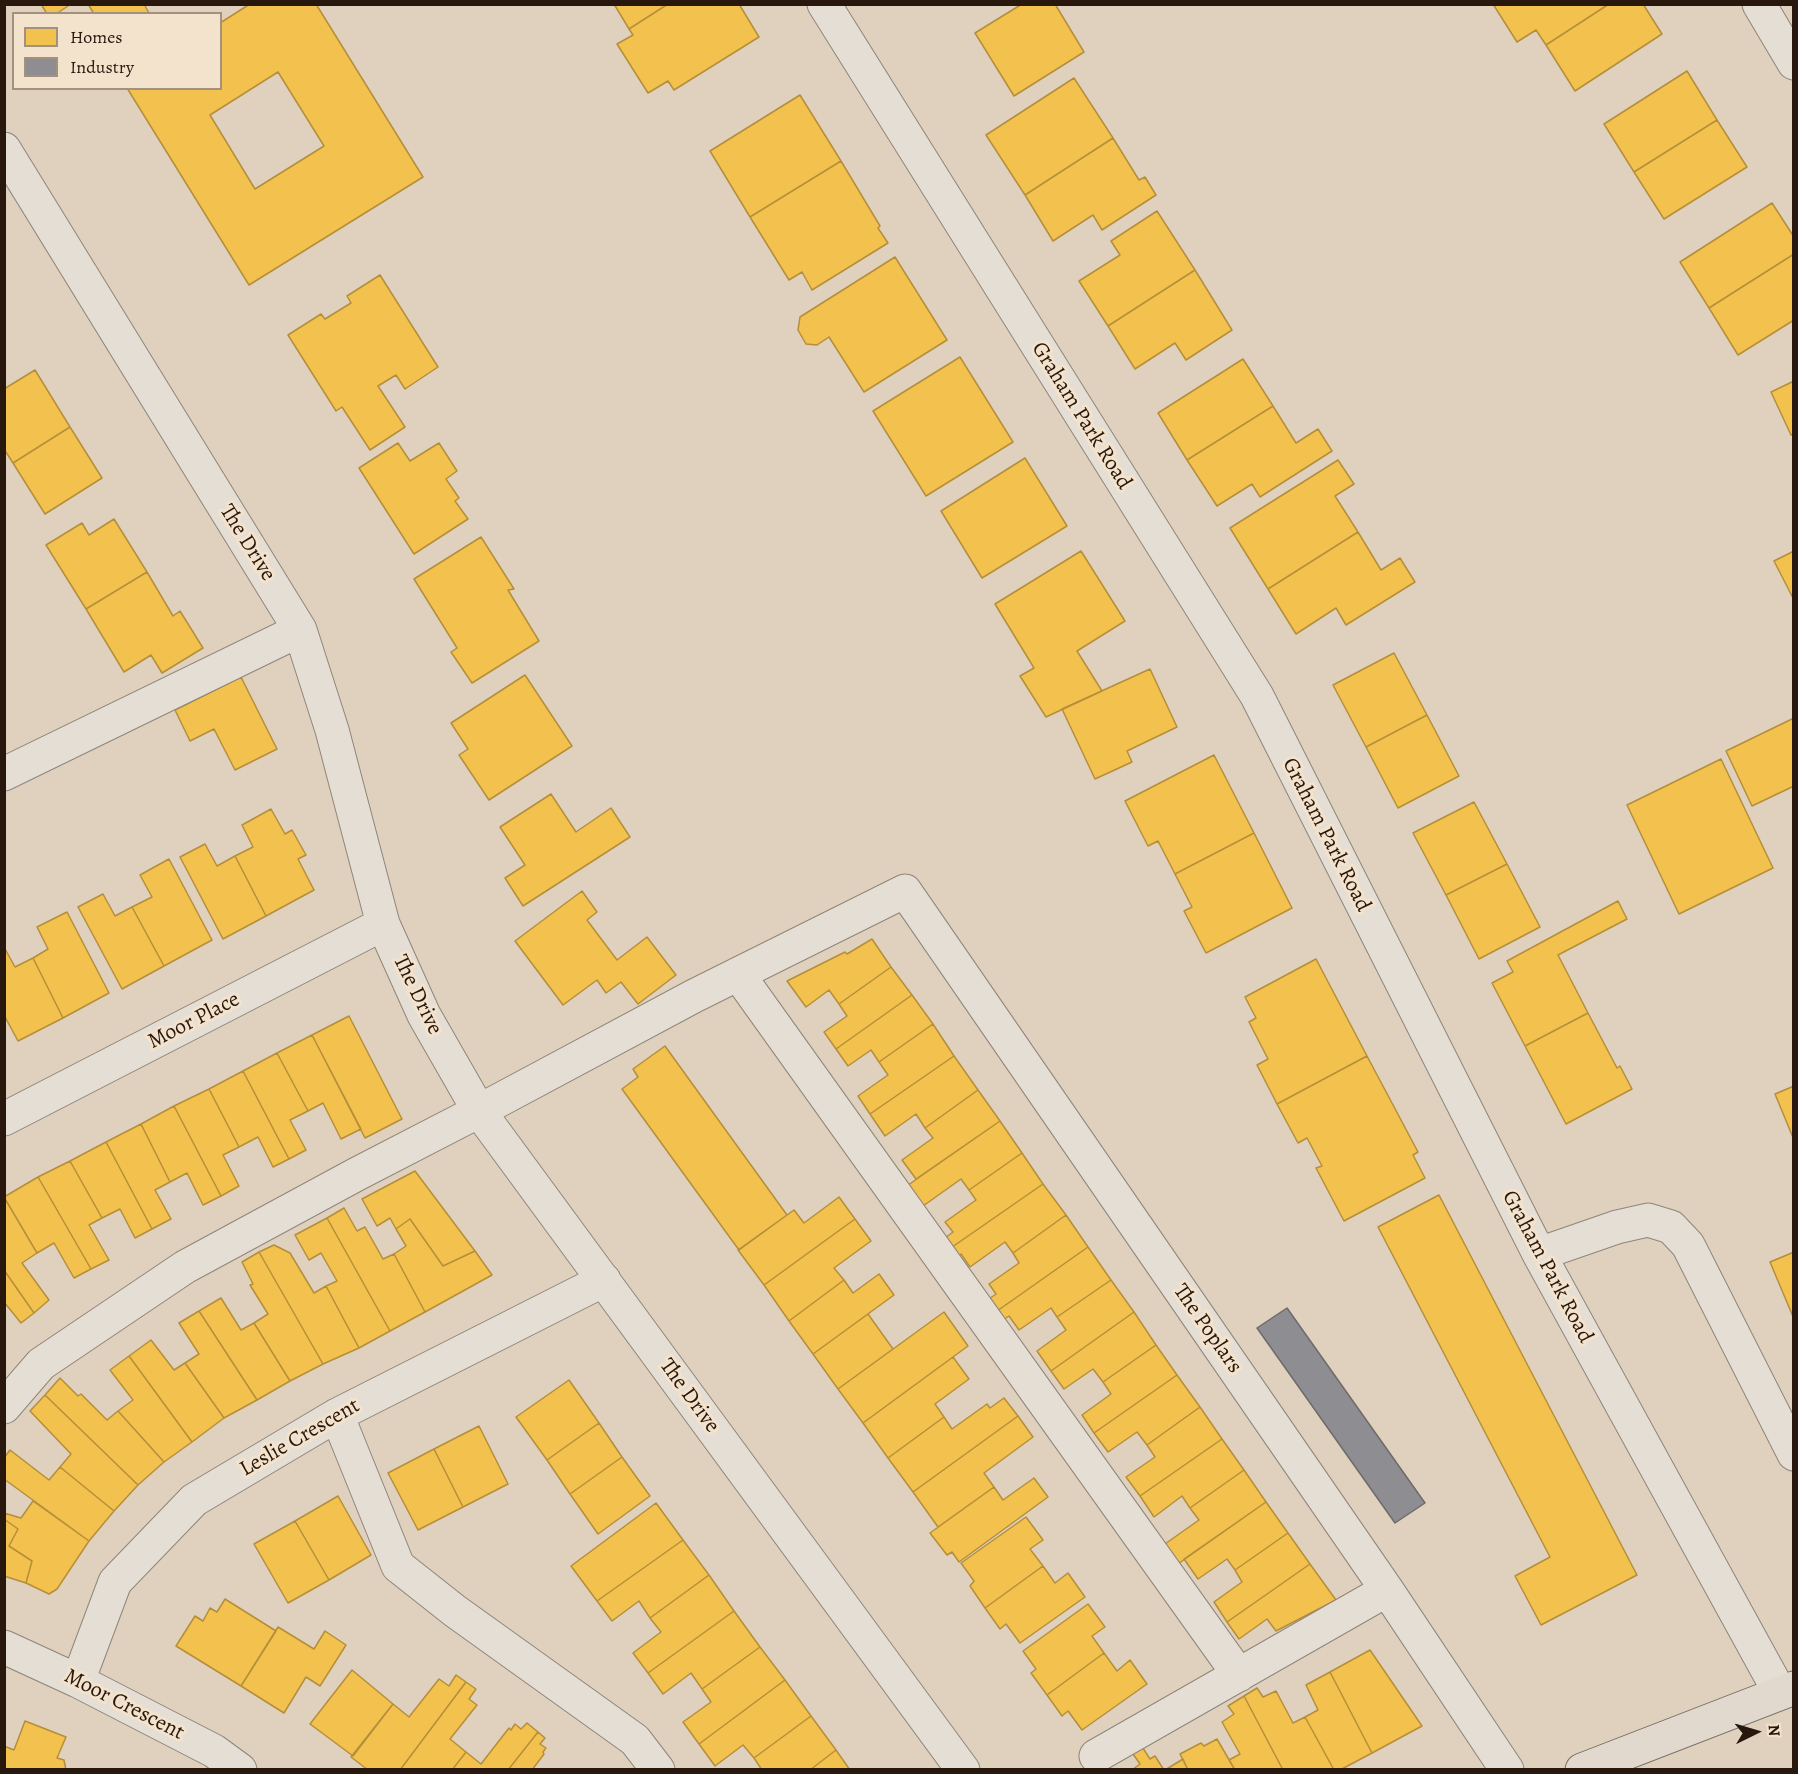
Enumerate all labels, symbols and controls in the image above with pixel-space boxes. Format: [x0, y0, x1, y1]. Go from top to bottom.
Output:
legend [12, 12, 222, 90]
text: Homes [70, 25, 122, 49]
text: Industry [70, 55, 134, 79]
street label: Graham Park Road [1025, 337, 1137, 495]
street label: The Drive [213, 500, 281, 586]
street label: Graham Park Road [1276, 754, 1376, 916]
street label: The Drive [386, 951, 448, 1039]
street label: Moor Place [144, 987, 244, 1055]
street label: Graham Park Road [1496, 1186, 1598, 1348]
street label: The Poplars [1167, 1279, 1247, 1379]
street label: The Drive [653, 1354, 725, 1438]
street label: Leslie Crescent [235, 1393, 365, 1483]
street label: Moor Crescent [60, 1663, 188, 1747]
north arrow [1726, 1702, 1786, 1762]
text: N [1762, 1724, 1785, 1737]

